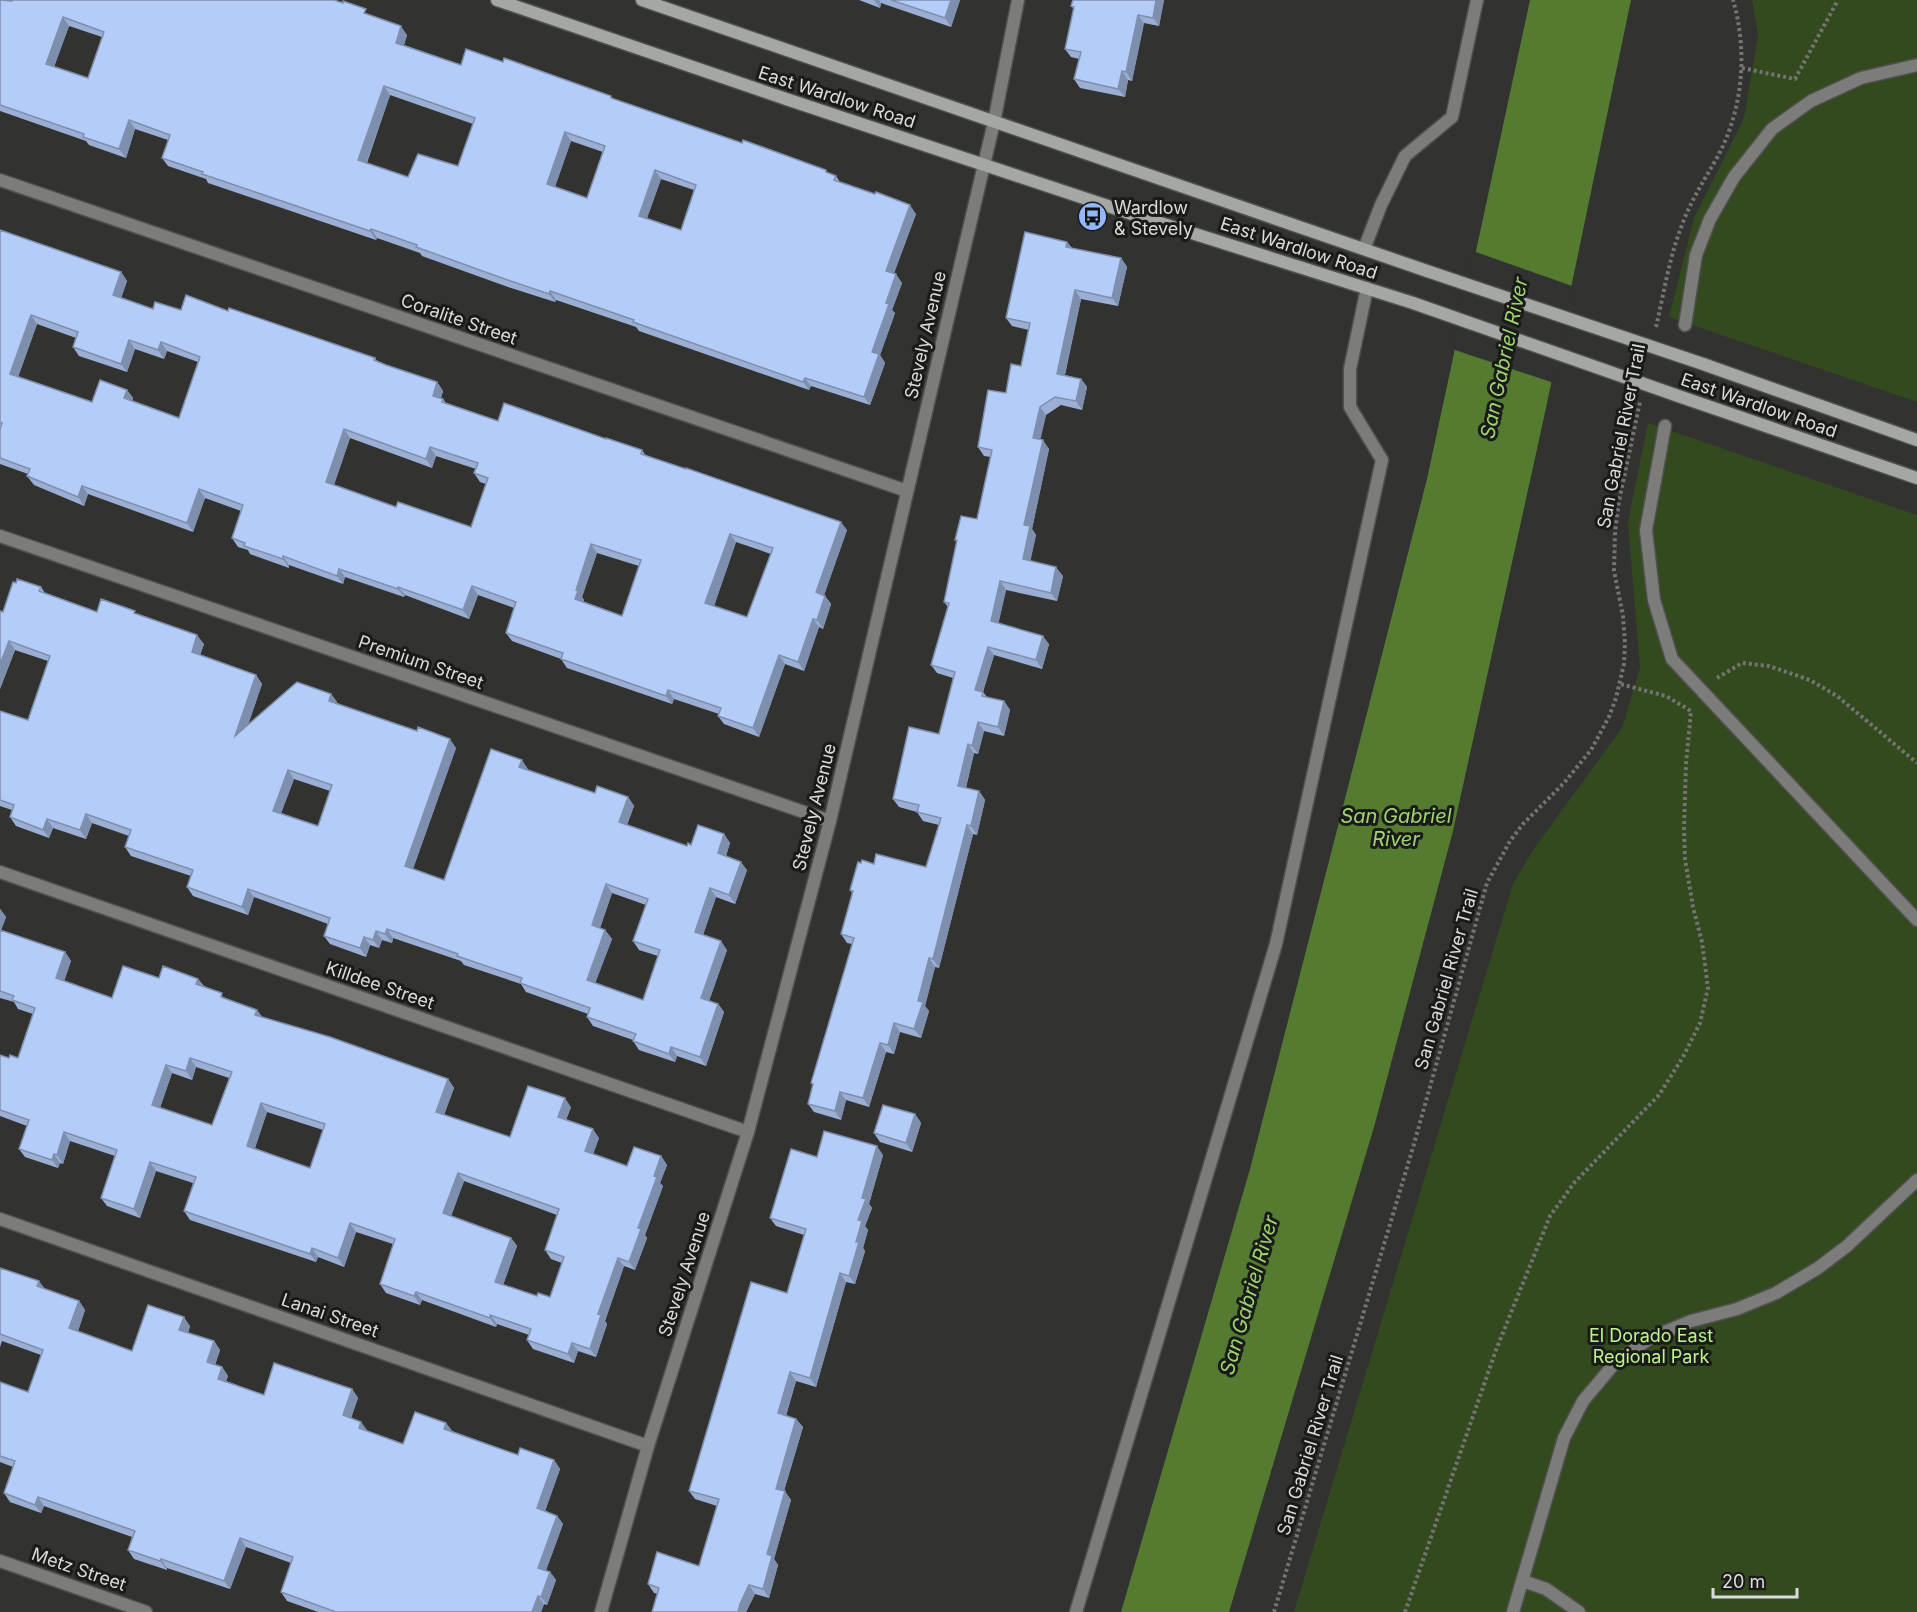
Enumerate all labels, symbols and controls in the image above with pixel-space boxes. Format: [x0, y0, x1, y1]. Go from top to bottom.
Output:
street label: East Wardlow Road [756, 62, 918, 132]
place label: Wardlow & Stevely [1114, 197, 1193, 239]
bus stop icon: Wardlow & Stevely [1077, 201, 1109, 233]
street label: East Wardlow Road [1218, 213, 1380, 283]
street label: Stevely Avenue [900, 269, 950, 401]
water label: San Gabriel River [1475, 275, 1533, 441]
street label: Coralite Street [398, 289, 520, 349]
street label: San Gabriel River Trail [1593, 342, 1649, 530]
street label: East Wardlow Road [1678, 368, 1840, 442]
street label: Premium Street [356, 631, 486, 693]
street label: Stevely Avenue [788, 741, 840, 873]
water label: San Gabriel River [1340, 804, 1452, 851]
street label: San Gabriel River Trail [1410, 886, 1482, 1072]
street label: Killdee Street [323, 957, 437, 1013]
street label: Stevely Avenue [654, 1209, 714, 1339]
water label: San Gabriel River [1215, 1212, 1283, 1377]
street label: Lanai Street [279, 1289, 381, 1341]
park label: El Dorado East Regional Park [1589, 1325, 1713, 1367]
street label: San Gabriel River Trail [1273, 1352, 1347, 1538]
street label: Metz Street [29, 1543, 129, 1595]
scale bar [1713, 1561, 1797, 1599]
text: 20 m [1722, 1571, 1765, 1592]

